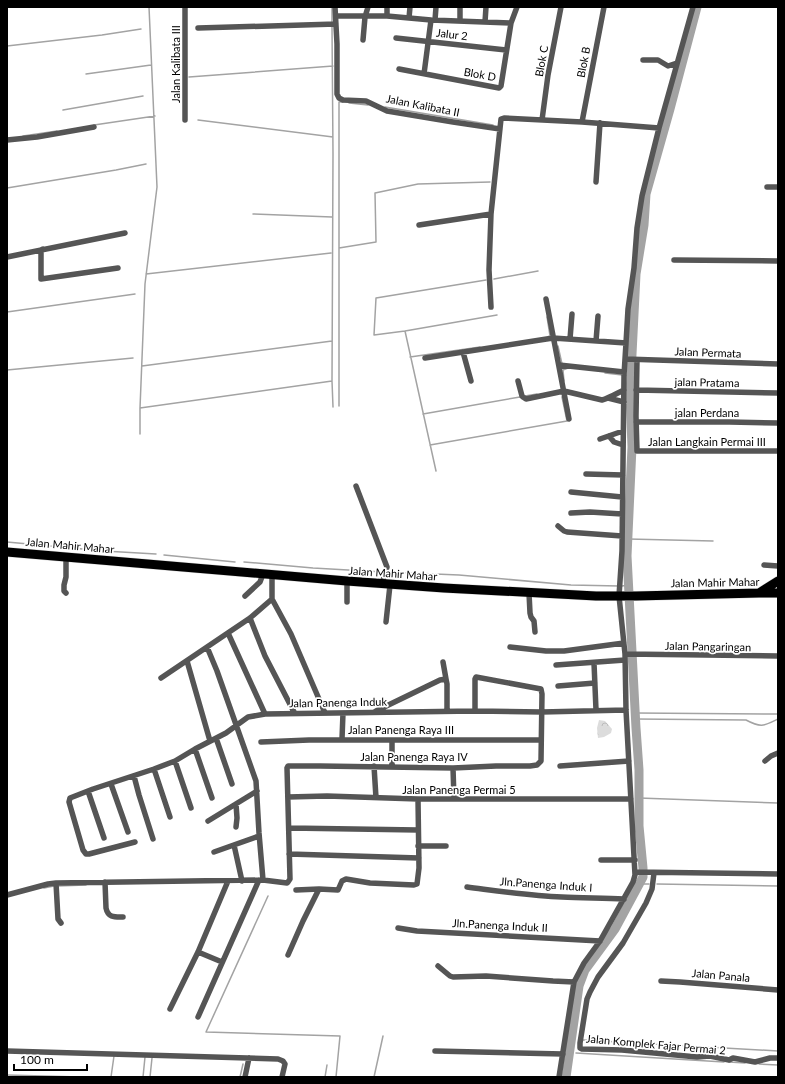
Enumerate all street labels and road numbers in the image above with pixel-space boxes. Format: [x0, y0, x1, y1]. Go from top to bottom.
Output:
street label: Jalan Kalibata III [169, 25, 182, 103]
street label: Jalur 2 [436, 26, 468, 42]
street label: Blok C [532, 44, 550, 78]
street label: Blok B [574, 45, 592, 79]
street label: Blok D [463, 65, 497, 83]
street label: Jalan Kalibata II [385, 91, 461, 119]
street label: Jalan Permata [674, 344, 742, 360]
street label: jalan Pratama [673, 375, 740, 389]
street label: jalan Perdana [674, 406, 739, 419]
street label: Jalan Langkain Permai III [648, 435, 766, 448]
street label: Jalan Mahir Mahar [25, 535, 115, 555]
street label: Jalan Mahir Mahar [348, 563, 438, 583]
street label: Jalan Mahir Mahar [670, 575, 760, 589]
street label: Jalan Pangaringan [665, 639, 751, 653]
street label: Jalan Panenga Induk [289, 695, 387, 709]
street label: Jalan Panenga Raya III [348, 723, 454, 736]
street label: Jalan Panenga Raya IV [360, 750, 468, 763]
street label: Jalan Panenga Permai 5 [402, 783, 516, 796]
street label: Jln.Panenga Induk I [499, 874, 593, 894]
street label: Jln.Panenga Induk II [452, 916, 548, 934]
street label: Jalan Panala [691, 966, 751, 984]
street label: Jalan Komplek Fajar Permai 2 [586, 1031, 726, 1057]

